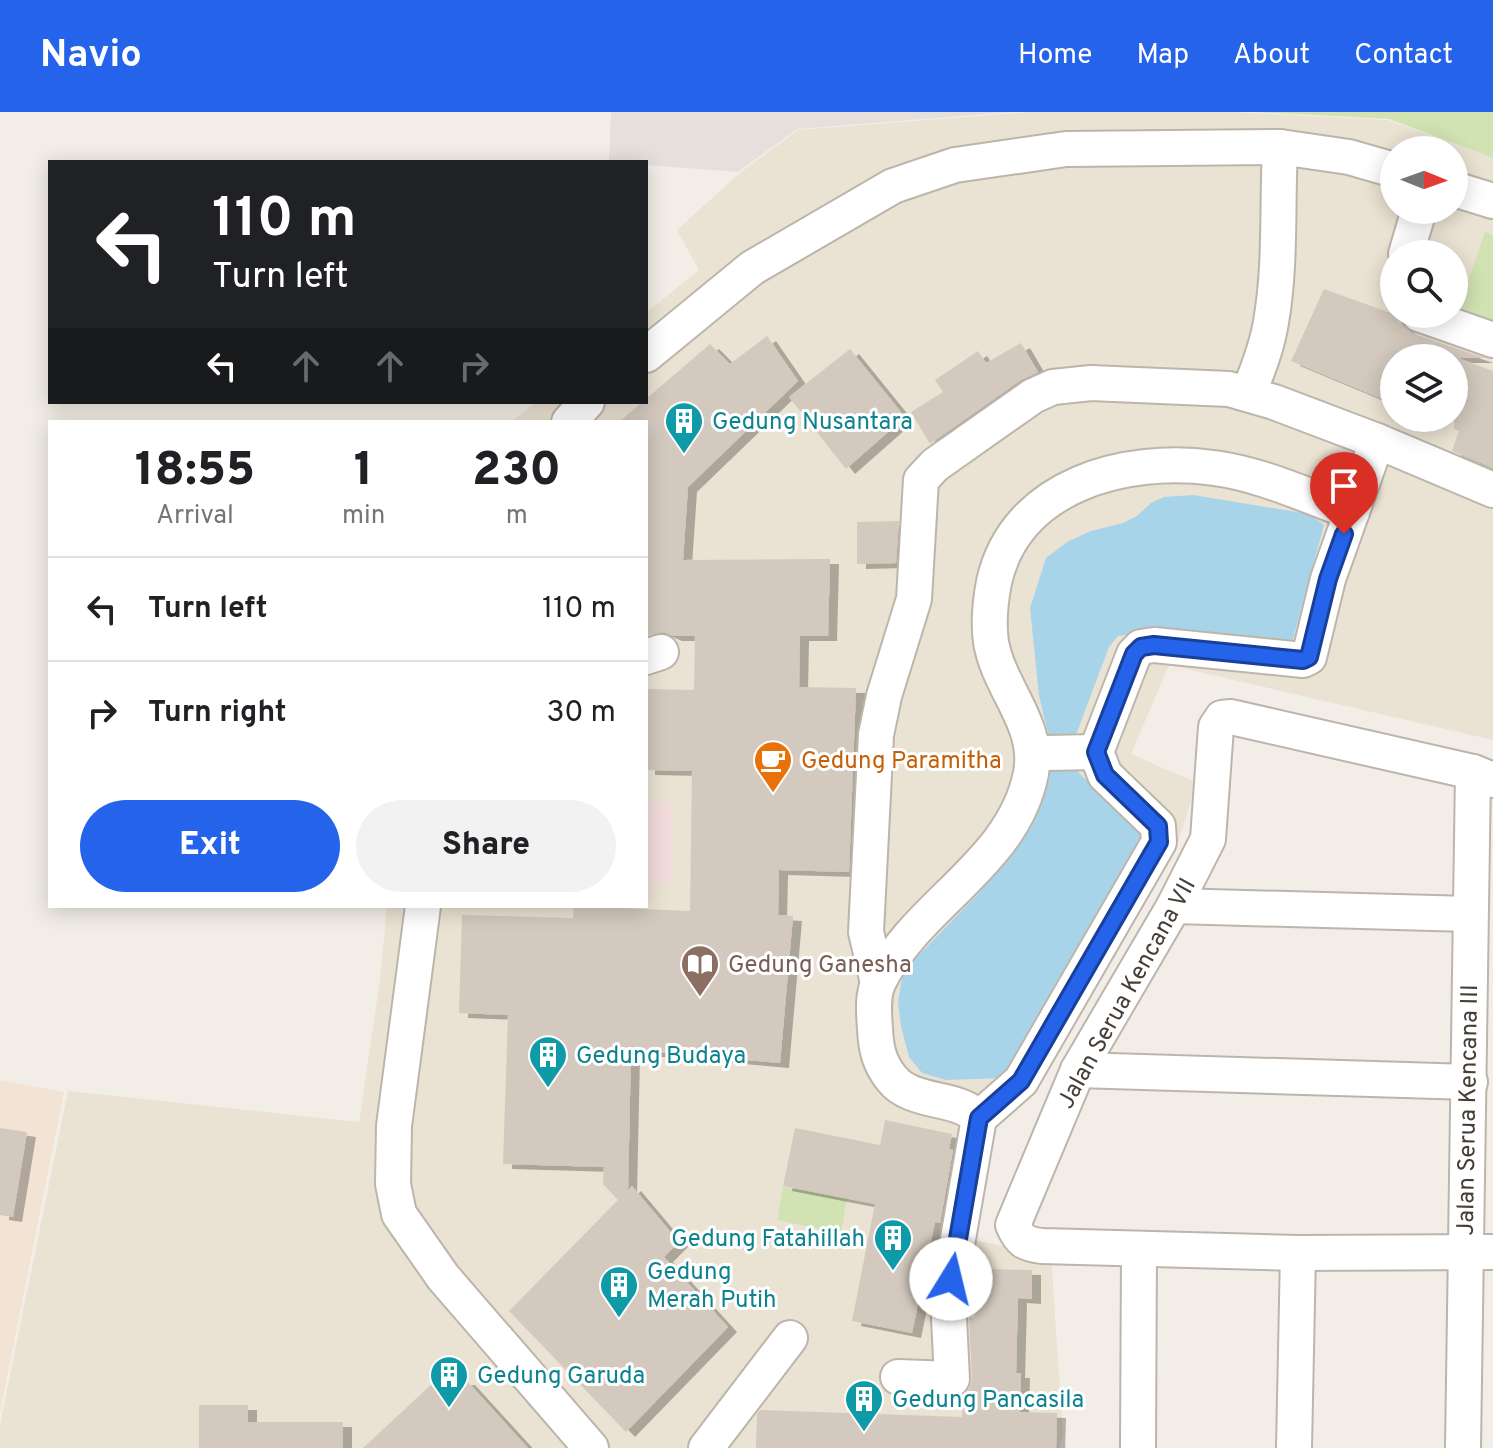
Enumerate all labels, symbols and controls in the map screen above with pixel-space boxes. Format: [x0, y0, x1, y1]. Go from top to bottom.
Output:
text: Navio [40, 32, 142, 81]
text: Home [1018, 38, 1092, 74]
text: Map [1136, 38, 1189, 74]
text: About [1233, 38, 1310, 74]
text: Contact [1354, 38, 1453, 74]
north arrow [1380, 136, 1468, 224]
map controls [1380, 136, 1468, 432]
text: 110 m [212, 186, 357, 256]
icon: left [80, 192, 184, 296]
button: search [1380, 240, 1468, 328]
text: Turn left [212, 255, 349, 301]
icon: left [200, 344, 244, 388]
icon: ahead [284, 344, 328, 388]
icon: ahead [368, 344, 412, 388]
icon: right [452, 344, 496, 388]
button: layers [1380, 344, 1468, 432]
building icon: Gedung Nusantara [663, 400, 705, 455]
place label: Gedung Nusantara [712, 408, 913, 438]
text: 18:55 [135, 442, 255, 502]
text: 1 [354, 442, 373, 502]
text: 230 [472, 442, 561, 502]
pin [1310, 452, 1378, 534]
icon: arrive [1322, 464, 1366, 508]
text: Arrival [156, 500, 234, 533]
text: min [342, 500, 385, 533]
text: m [506, 500, 528, 533]
icon: left [80, 587, 124, 631]
text: Turn left [148, 591, 268, 628]
text: 110 m [542, 591, 616, 628]
icon: right [80, 691, 124, 735]
text: Turn right [148, 695, 286, 732]
text: 30 m [547, 695, 616, 732]
cafe icon: Gedung Paramitha [752, 739, 794, 794]
place label: Gedung Paramitha [801, 747, 1002, 777]
button: Exit [80, 800, 340, 892]
button: Share [356, 800, 616, 892]
street label: Jalan Serua Kencana VII [1052, 873, 1204, 1115]
library icon: Gedung Ganesha [679, 943, 721, 998]
place label: Gedung Ganesha [728, 951, 912, 981]
street label: Jalan Serua Kencana III [1452, 984, 1486, 1236]
building icon: Gedung Budaya [527, 1034, 569, 1089]
place label: Gedung Budaya [576, 1042, 746, 1072]
building icon: Gedung Fatahillah [872, 1217, 914, 1272]
place label: Gedung Fatahillah [671, 1225, 865, 1255]
position arrow [909, 1237, 993, 1321]
place label: Gedung Merah Putih [647, 1258, 777, 1316]
building icon: Gedung Merah Putih [598, 1264, 640, 1319]
building icon: Gedung Garuda [428, 1354, 470, 1409]
place label: Gedung Garuda [477, 1362, 645, 1392]
building icon: Gedung Pancasila [843, 1378, 885, 1433]
place label: Gedung Pancasila [892, 1386, 1084, 1416]

